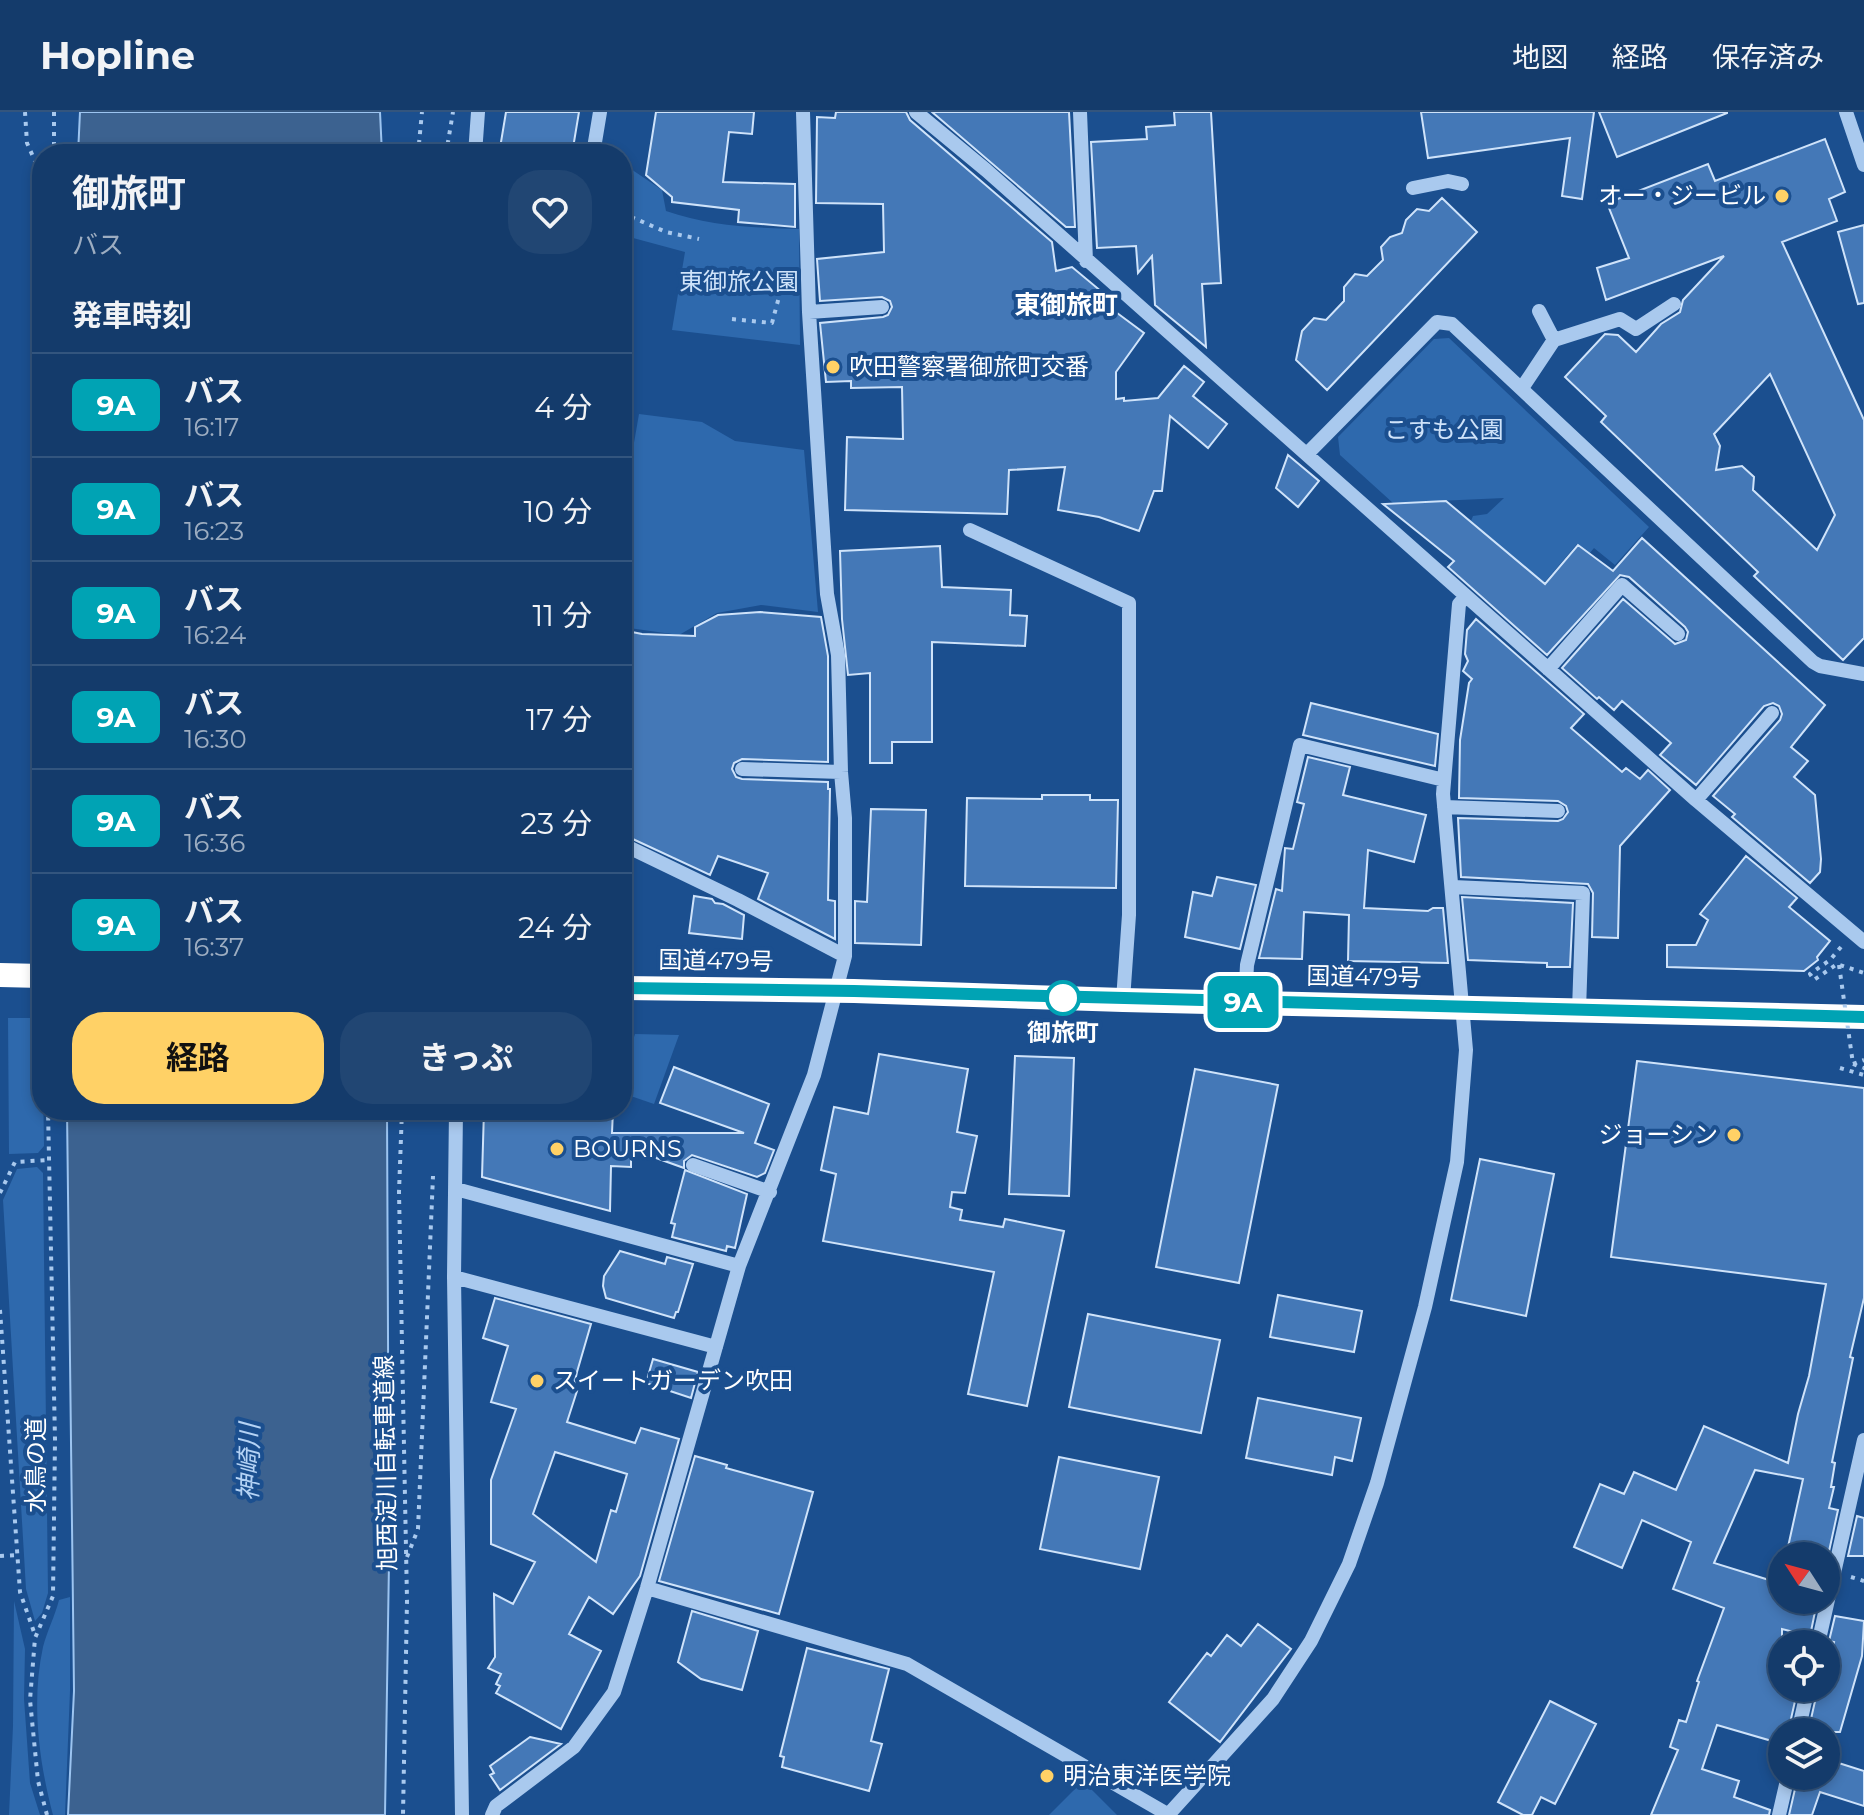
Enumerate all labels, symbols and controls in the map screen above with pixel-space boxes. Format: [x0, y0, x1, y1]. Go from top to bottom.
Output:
text: Hopline [40, 32, 195, 79]
text: 地図 [1512, 40, 1568, 74]
text: 経路 [1612, 40, 1668, 74]
text: 保存済み [1712, 40, 1824, 74]
text: 御旅町 [72, 170, 186, 217]
button: heart [508, 170, 592, 254]
place label: オー・ジービル [1598, 181, 1766, 210]
marker: オー・ジービル [1773, 187, 1791, 205]
text: バス [72, 229, 124, 261]
park label: 東御旅公園 [679, 267, 799, 296]
district label: 東御旅町 [1014, 289, 1118, 321]
text: 発車時刻 [72, 297, 192, 334]
place label: 吹田警察署御旅町交番 [849, 352, 1089, 381]
marker: 吹田警察署御旅町交番 [824, 358, 842, 376]
text: バス [184, 373, 244, 410]
text: 9A [97, 388, 135, 422]
text: 4 分 [534, 389, 592, 426]
text: 16:17 [184, 411, 239, 443]
park label: こすも公園 [1384, 415, 1504, 444]
text: バス [184, 477, 244, 514]
text: 9A [97, 492, 135, 526]
text: 10 分 [523, 493, 592, 530]
text: 16:23 [184, 515, 244, 547]
text: バス [184, 581, 244, 618]
text: 9A [97, 596, 135, 630]
text: 11 分 [532, 597, 592, 634]
text: 16:24 [184, 619, 246, 651]
text: バス [184, 685, 244, 722]
text: 9A [97, 700, 135, 734]
text: 17 分 [526, 701, 592, 738]
text: 16:30 [184, 723, 247, 755]
text: バス [184, 789, 244, 826]
text: 9A [97, 804, 135, 838]
text: 23 分 [520, 805, 592, 842]
text: 16:36 [184, 827, 245, 859]
text: バス [184, 893, 244, 930]
text: 9A [97, 908, 135, 942]
text: 24 分 [518, 909, 592, 946]
text: 16:37 [184, 931, 244, 963]
street label: 国道479号 [658, 945, 774, 976]
street label: 国道479号 [1306, 961, 1422, 992]
line badge: 9A [1207, 976, 1279, 1028]
marker: 御旅町 [1046, 981, 1080, 1015]
text: 9A [1224, 985, 1262, 1019]
button: 経路 [72, 1012, 324, 1104]
button: きっぷ [340, 1012, 592, 1104]
place label: 御旅町 [1027, 1018, 1099, 1047]
place label: ジョーシン [1598, 1120, 1718, 1149]
marker: ジョーシン [1725, 1126, 1743, 1144]
place label: BOURNS [573, 1134, 682, 1163]
marker: BOURNS [548, 1140, 566, 1158]
street label: 旭西淀川自転車道線 [369, 1355, 402, 1571]
place label: スイートガーデン吹田 [553, 1366, 793, 1395]
marker: スイートガーデン吹田 [528, 1372, 546, 1390]
street label: 水鳥の道 [21, 1417, 50, 1513]
water label: 神崎川 [232, 1420, 266, 1501]
north arrow [1768, 1542, 1840, 1614]
map controls [1768, 1542, 1840, 1790]
button: locate [1768, 1630, 1840, 1702]
button: layers [1768, 1718, 1840, 1790]
place label: 明治東洋医学院 [1063, 1761, 1231, 1790]
marker: 明治東洋医学院 [1038, 1767, 1056, 1785]

